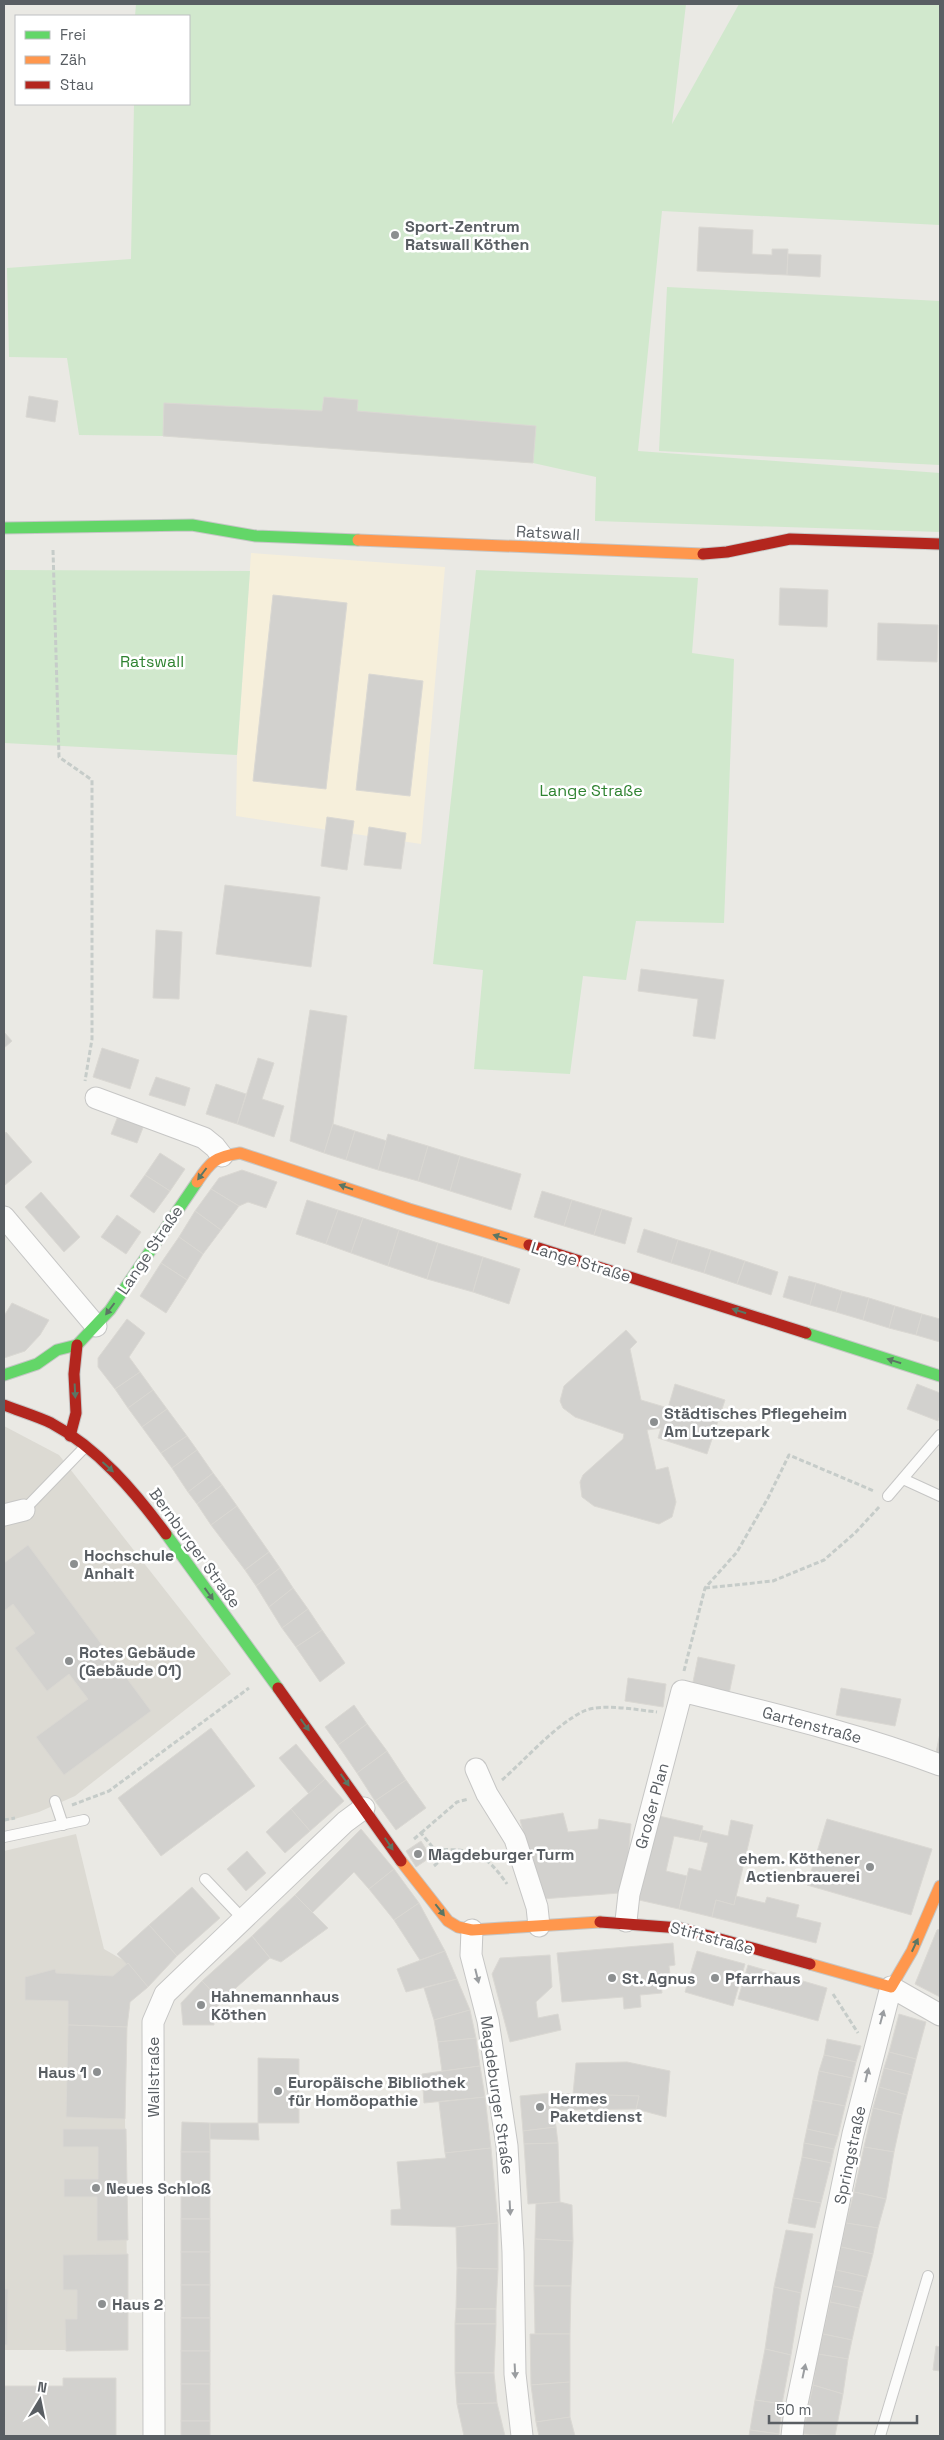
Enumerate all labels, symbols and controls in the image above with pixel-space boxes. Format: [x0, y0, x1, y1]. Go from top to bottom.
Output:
legend [15, 15, 190, 105]
text: Frei [60, 25, 86, 44]
text: Zäh [60, 50, 86, 69]
text: Stau [60, 75, 94, 94]
place label: Sport-Zentrum Ratswall Köthen [405, 216, 529, 255]
marker: Sport-Zentrum Ratswall Köthen [389, 229, 401, 241]
street label: Ratswall [515, 521, 581, 545]
park label: Ratswall [120, 651, 184, 672]
park label: Lange Straße [539, 780, 643, 801]
one-way arrow [197, 1167, 207, 1181]
one-way arrow [338, 1183, 353, 1191]
street label: Lange Straße [112, 1201, 188, 1299]
one-way arrow [493, 1232, 508, 1240]
street label: Lange Straße [529, 1237, 633, 1287]
one-way arrow [105, 1302, 115, 1316]
one-way arrow [731, 1307, 746, 1315]
one-way arrow [886, 1356, 901, 1364]
one-way arrow [71, 1383, 79, 1399]
place label: Städtisches Pflegeheim Am Lutzepark [664, 1403, 847, 1442]
marker: Städtisches Pflegeheim Am Lutzepark [648, 1416, 660, 1428]
one-way arrow [102, 1461, 114, 1473]
street label: Bernburger Straße [144, 1484, 246, 1612]
place label: Hochschule Anhalt [84, 1545, 174, 1584]
marker: Hochschule Anhalt [68, 1558, 80, 1570]
one-way arrow [204, 1587, 214, 1601]
place label: Rotes Gebäude (Gebäude 01) [79, 1642, 196, 1681]
marker: Rotes Gebäude (Gebäude 01) [63, 1655, 75, 1667]
street label: Gartenstraße [760, 1702, 864, 1748]
one-way arrow [300, 1718, 310, 1732]
street label: Großer Plan [630, 1761, 674, 1851]
one-way arrow [339, 1773, 349, 1786]
one-way arrow [384, 1837, 394, 1851]
place label: Magdeburger Turm [428, 1844, 574, 1865]
marker: Magdeburger Turm [412, 1848, 424, 1860]
place label: ehem. Köthener Actienbrauerei [739, 1848, 860, 1887]
marker: ehem. Köthener Actienbrauerei [864, 1861, 876, 1873]
one-way arrow [435, 1903, 445, 1917]
street label: Stiftstraße [668, 1917, 756, 1959]
one-way arrow [911, 1938, 919, 1952]
place label: St. Agnus [622, 1968, 695, 1989]
place label: Pfarrhaus [725, 1968, 801, 1989]
one-way arrow [473, 1969, 481, 1984]
marker: St. Agnus [606, 1972, 618, 1984]
marker: Pfarrhaus [709, 1972, 721, 1984]
place label: Hahnemannhaus Köthen [211, 1986, 339, 2025]
marker: Hahnemannhaus Köthen [195, 1999, 207, 2011]
one-way arrow [879, 2009, 887, 2024]
street label: Magdeburger Straße [475, 2014, 519, 2176]
street label: Wallstraße [143, 2037, 164, 2117]
place label: Haus 1 [38, 2062, 87, 2083]
marker: Haus 1 [91, 2066, 103, 2078]
one-way arrow [863, 2068, 871, 2083]
place label: Europäische Bibliothek für Homöopathie [288, 2072, 466, 2111]
marker: Europäische Bibliothek für Homöopathie [272, 2085, 284, 2097]
place label: Hermes Paketdienst [550, 2088, 642, 2127]
marker: Hermes Paketdienst [534, 2101, 546, 2113]
street label: Springstraße [829, 2104, 871, 2206]
place label: Neues Schloß [106, 2178, 211, 2199]
marker: Neues Schloß [90, 2182, 102, 2194]
one-way arrow [507, 2201, 515, 2217]
place label: Haus 2 [112, 2294, 163, 2315]
marker: Haus 2 [96, 2298, 108, 2310]
one-way arrow [512, 2363, 520, 2379]
one-way arrow [800, 2364, 808, 2379]
north arrow [15, 2375, 65, 2425]
text: N [36, 2378, 48, 2397]
scale bar [769, 2392, 916, 2424]
text: 50 m [776, 2400, 811, 2419]

